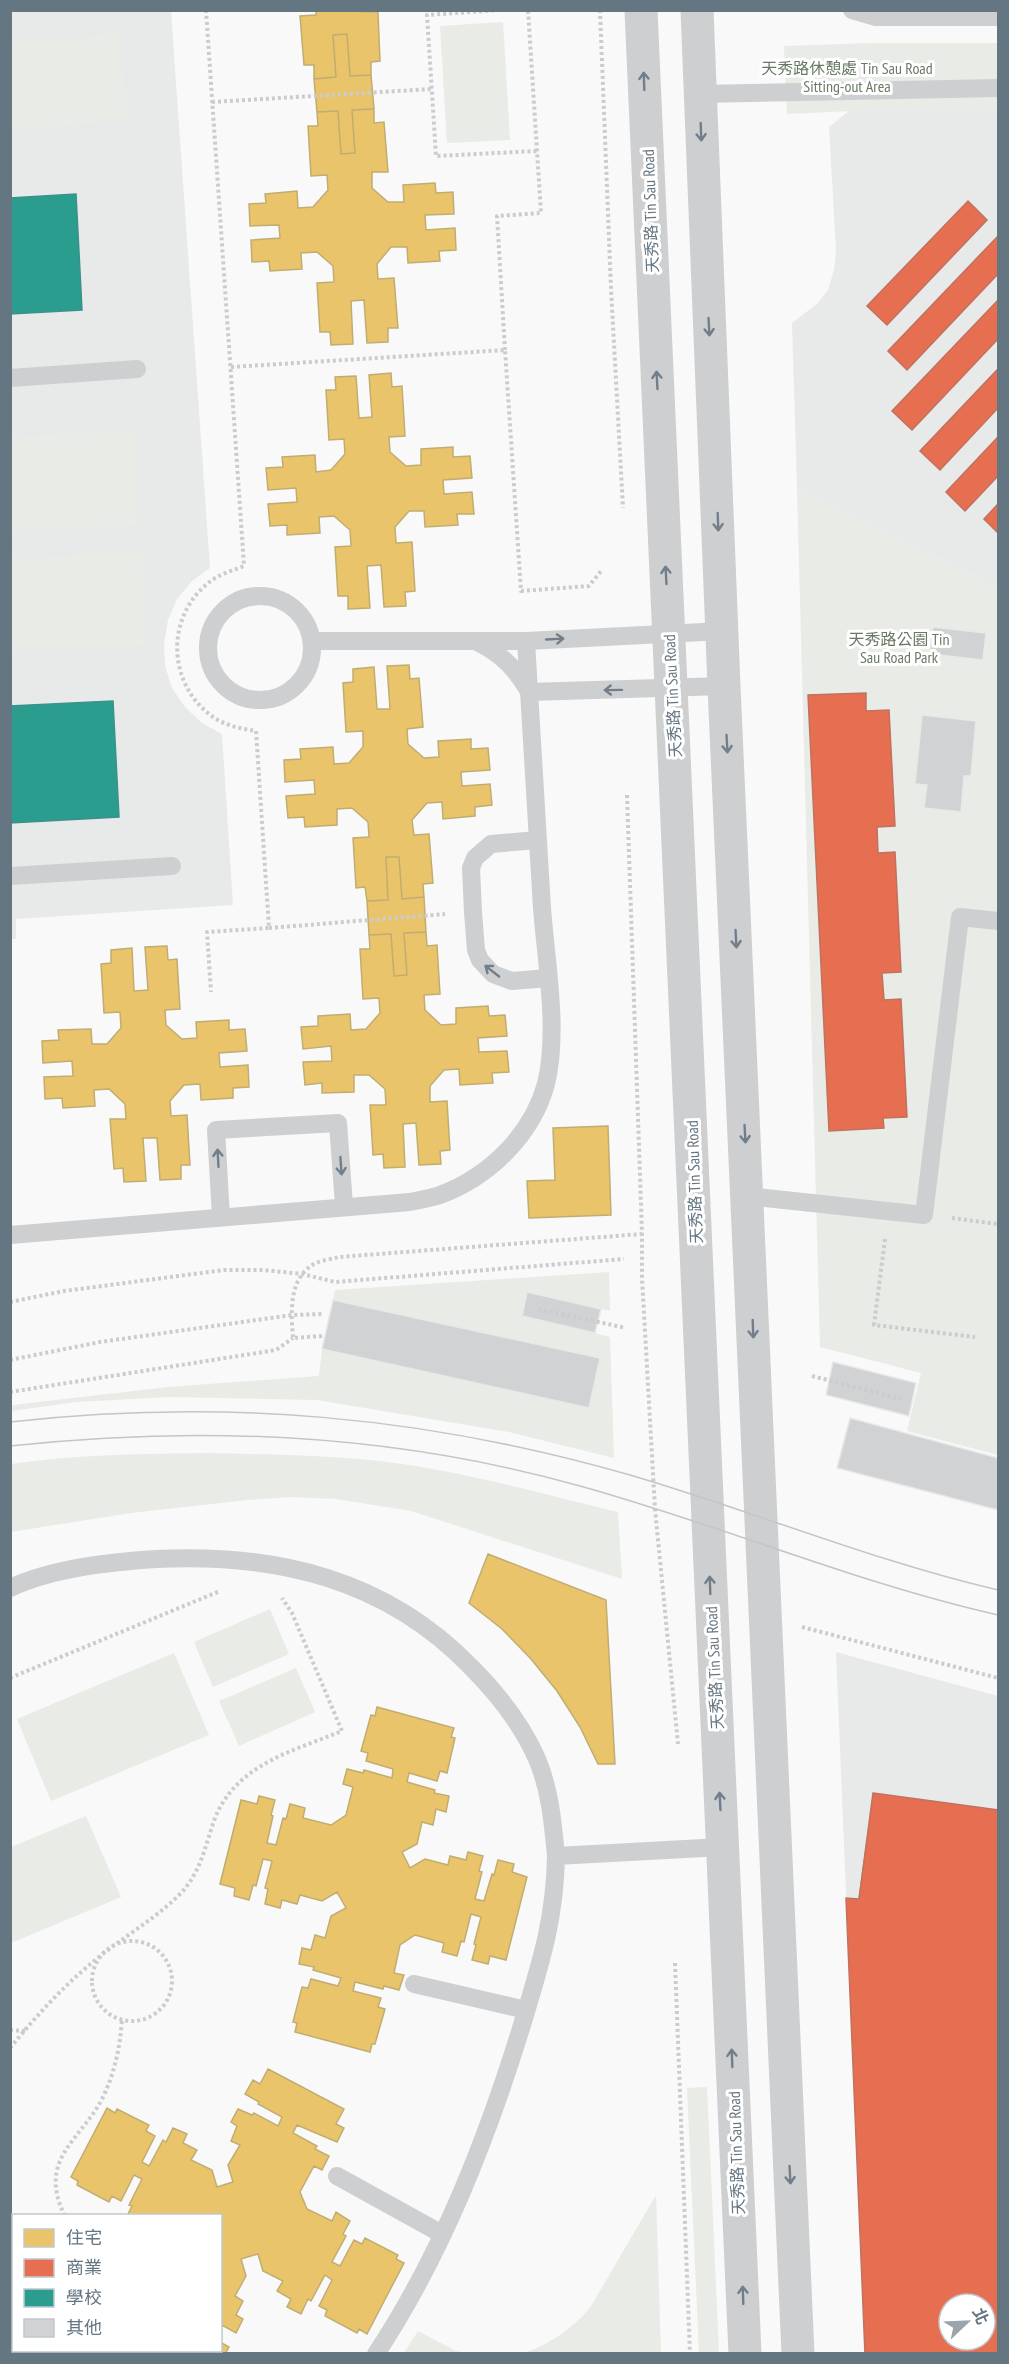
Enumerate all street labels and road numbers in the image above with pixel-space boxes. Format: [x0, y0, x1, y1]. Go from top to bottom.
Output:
street label: 天秀路 Tin Sau Road [638, 149, 662, 273]
street label: 天秀路 Tin Sau Road [659, 634, 685, 758]
street label: 天秀路 Tin Sau Road [682, 1120, 706, 1244]
street label: 天秀路 Tin Sau Road [701, 1606, 727, 1730]
street label: 天秀路 Tin Sau Road [724, 2091, 748, 2215]

